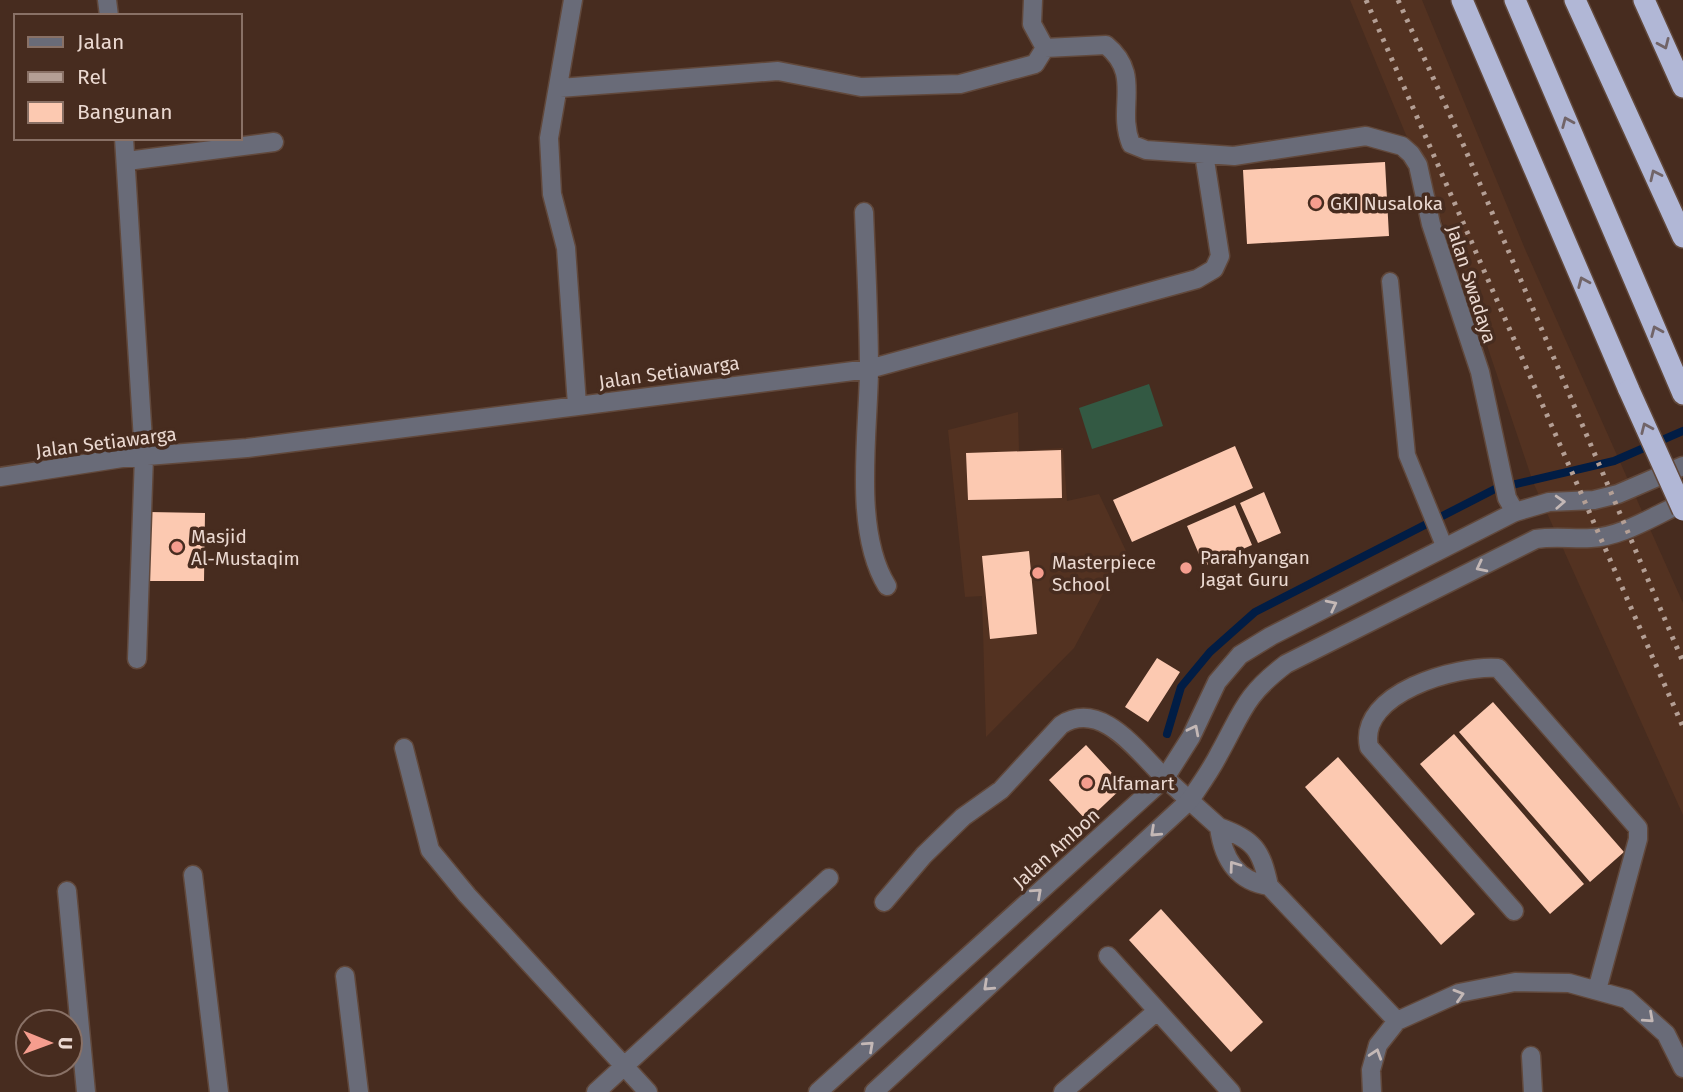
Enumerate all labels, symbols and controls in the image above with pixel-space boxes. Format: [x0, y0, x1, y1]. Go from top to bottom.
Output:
legend [14, 14, 242, 140]
text: Jalan [77, 29, 124, 55]
one-way arrow [1656, 36, 1670, 49]
text: Rel [77, 64, 107, 90]
text: Bangunan [77, 99, 172, 125]
one-way arrow [1561, 117, 1575, 129]
one-way arrow [1649, 170, 1663, 182]
place label: GKI Nusaloka [1330, 192, 1443, 215]
marker: GKI Nusaloka [1308, 195, 1324, 211]
street label: Jalan Swadaya [1442, 222, 1501, 346]
one-way arrow [1577, 277, 1591, 289]
one-way arrow [1650, 326, 1664, 338]
street label: Jalan Setiawarga [597, 351, 741, 394]
street label: Jalan Setiawarga [34, 422, 178, 463]
one-way arrow [1640, 422, 1654, 435]
one-way arrow [1555, 495, 1566, 510]
place label: Masjid Al-Mustaqim [191, 525, 300, 570]
marker: Masjid Al-Mustaqim [169, 539, 185, 555]
place label: Parahyangan Jagat Guru [1200, 546, 1310, 591]
place label: Masterpiece School [1052, 551, 1156, 596]
one-way arrow [1476, 558, 1488, 572]
marker: Parahyangan Jagat Guru [1178, 560, 1194, 576]
marker: Masterpiece School [1030, 565, 1046, 581]
one-way arrow [1325, 599, 1337, 613]
one-way arrow [1185, 725, 1199, 737]
place label: Alfamart [1101, 772, 1175, 795]
marker: Alfamart [1079, 775, 1095, 791]
street label: Jalan Ambon [1008, 803, 1104, 893]
one-way arrow [1150, 824, 1163, 836]
one-way arrow [1230, 861, 1242, 874]
one-way arrow [1029, 889, 1042, 901]
one-way arrow [983, 978, 996, 991]
one-way arrow [1453, 988, 1465, 1003]
north arrow [14, 1008, 84, 1078]
one-way arrow [1641, 1010, 1654, 1023]
text: U [54, 1037, 77, 1050]
one-way arrow [861, 1042, 874, 1054]
one-way arrow [1368, 1048, 1383, 1060]

